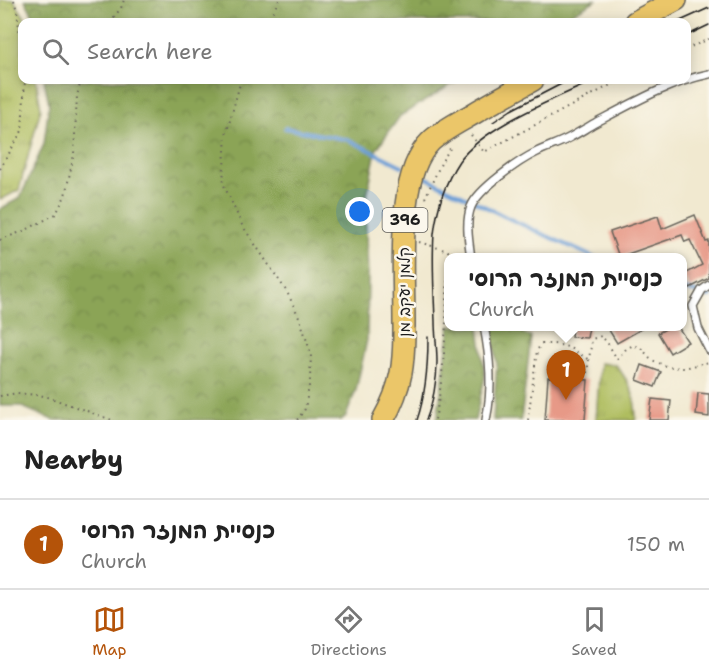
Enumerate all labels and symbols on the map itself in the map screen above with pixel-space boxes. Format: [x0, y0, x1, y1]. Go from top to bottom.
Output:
your location [345, 197, 374, 226]
road number: 396 [382, 208, 428, 232]
street label: קלמן יעקב מן [394, 247, 415, 337]
pin: 1 [546, 350, 586, 400]

